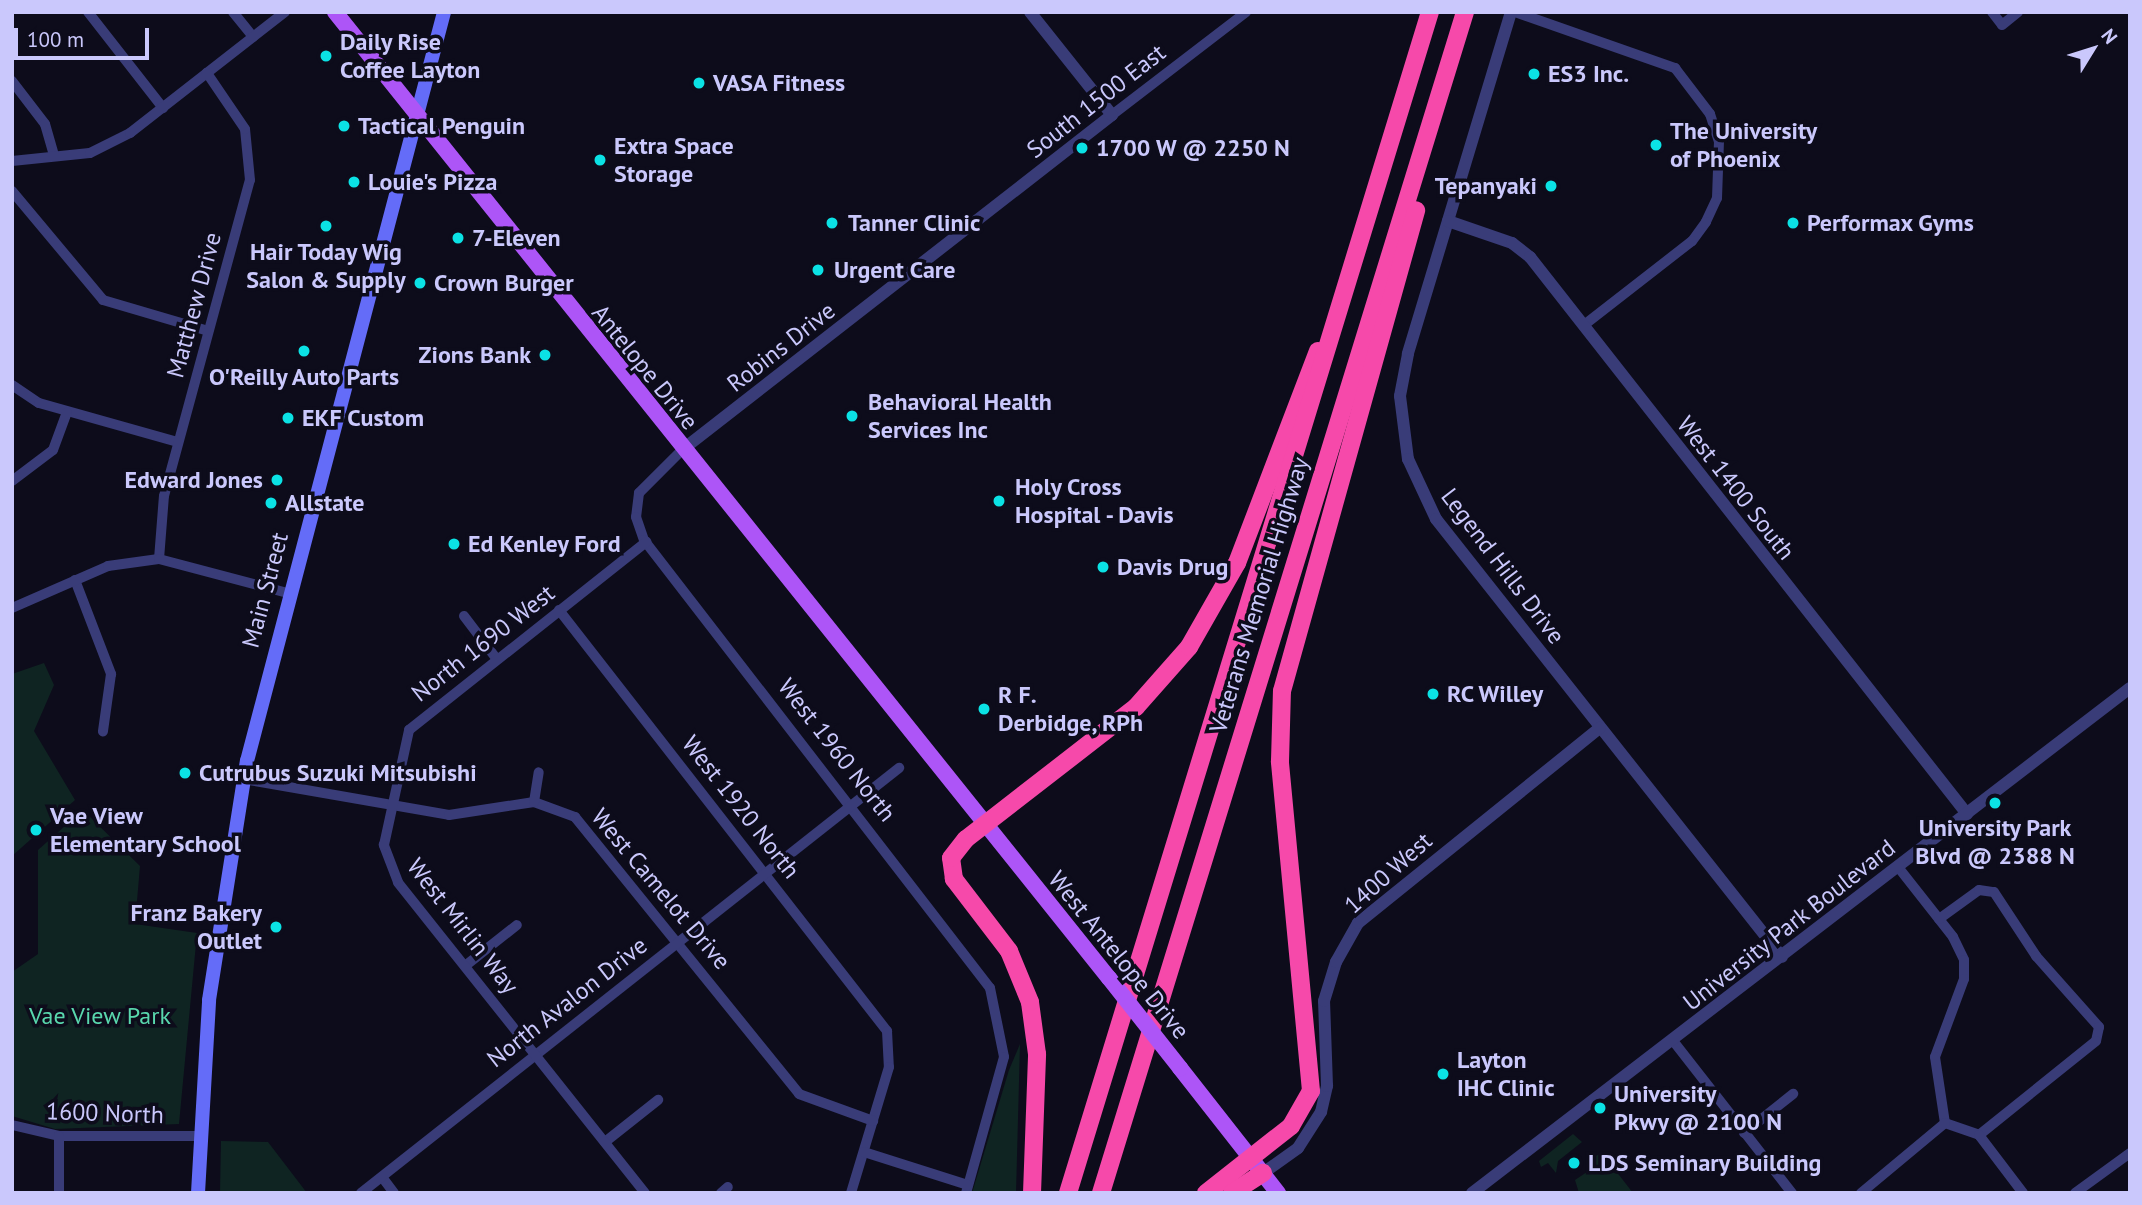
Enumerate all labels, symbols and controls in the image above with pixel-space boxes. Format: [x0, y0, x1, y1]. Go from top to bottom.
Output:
scale bar [18, 14, 152, 58]
north arrow [2058, 14, 2128, 84]
text: N [2096, 24, 2123, 48]
text: 100 m [27, 26, 84, 53]
place label: Daily Rise Coffee Layton [340, 28, 480, 84]
street label: South 1500 East [1021, 38, 1171, 164]
marker: Daily Rise Coffee Layton [318, 48, 334, 64]
place label: ES3 Inc. [1548, 60, 1629, 88]
marker: ES3 Inc. [1526, 66, 1542, 82]
place label: VASA Fitness [713, 69, 846, 97]
marker: VASA Fitness [691, 75, 707, 91]
place label: Tactical Penguin [358, 112, 525, 140]
place label: The University of Phoenix [1670, 117, 1817, 173]
marker: Tactical Penguin [336, 118, 352, 134]
place label: Extra Space Storage [614, 132, 734, 188]
place label: 1700 W @ 2250 N [1096, 134, 1291, 162]
marker: The University of Phoenix [1648, 137, 1664, 153]
marker: 1700 W @ 2250 N [1074, 140, 1090, 156]
marker: Extra Space Storage [592, 152, 608, 168]
place label: Louie's Pizza [368, 168, 497, 196]
place label: Tepanyaki [1435, 172, 1537, 200]
marker: Louie's Pizza [346, 174, 362, 190]
marker: Tepanyaki [1543, 178, 1559, 194]
place label: Tanner Clinic [848, 209, 981, 237]
place label: Performax Gyms [1807, 209, 1975, 237]
marker: Tanner Clinic [822, 213, 842, 233]
marker: Performax Gyms [1785, 215, 1801, 231]
marker: Hair Today Wig Salon & Supply [318, 218, 334, 234]
place label: 7-Eleven [472, 224, 561, 252]
street label: Matthew Drive [161, 229, 227, 381]
marker: 7-Eleven [450, 230, 466, 246]
place label: Hair Today Wig Salon & Supply [246, 238, 406, 294]
place label: Urgent Care [834, 256, 956, 284]
marker: Urgent Care [808, 260, 828, 280]
place label: Crown Burger [434, 269, 574, 297]
marker: Crown Burger [412, 275, 428, 291]
street label: Robins Drive [721, 296, 841, 398]
street label: Antelope Drive [586, 299, 704, 435]
place label: Zions Bank [418, 341, 531, 369]
marker: O'Reilly Auto Parts [296, 343, 312, 359]
marker: Zions Bank [537, 347, 553, 363]
place label: O'Reilly Auto Parts [208, 363, 400, 391]
place label: Behavioral Health Services Inc [868, 388, 1052, 444]
place label: EKF Custom [302, 404, 424, 432]
marker: Behavioral Health Services Inc [842, 406, 862, 426]
marker: EKF Custom [280, 410, 296, 426]
street label: West 1400 South [1671, 410, 1801, 566]
street label: Veterans Memorial Highway [1203, 454, 1315, 736]
place label: Edward Jones [125, 466, 263, 494]
marker: Edward Jones [269, 472, 285, 488]
place label: Holy Cross Hospital - Davis [1015, 473, 1177, 529]
street label: Legend Hills Drive [1435, 483, 1571, 649]
place label: Allstate [285, 489, 364, 517]
marker: Holy Cross Hospital - Davis [989, 491, 1009, 511]
marker: Allstate [263, 495, 279, 511]
street label: Main Street [236, 529, 294, 651]
place label: Ed Kenley Ford [468, 530, 621, 558]
marker: Ed Kenley Ford [446, 536, 462, 552]
place label: Davis Drug [1117, 553, 1228, 581]
marker: Davis Drug [1095, 559, 1111, 575]
street label: North 1690 West [406, 578, 560, 708]
street label: West 1960 North [772, 673, 902, 827]
place label: RC Willey [1447, 680, 1545, 708]
place label: R F. Derbidge, RPh [998, 681, 1145, 737]
marker: RC Willey [1425, 686, 1441, 702]
marker: R F. Derbidge, RPh [976, 701, 992, 717]
street label: West 1920 North [676, 730, 806, 884]
place label: Cutrubus Suzuki Mitsubishi [199, 759, 477, 787]
marker: Cutrubus Suzuki Mitsubishi [177, 765, 193, 781]
marker: University Park Blvd @ 2388 N [1987, 795, 2003, 811]
place label: Vae View Elementary School [50, 802, 242, 858]
street label: West Camelot Drive [585, 803, 737, 975]
place label: University Park Blvd @ 2388 N [1915, 814, 2075, 870]
marker: Vae View Elementary School [28, 822, 44, 838]
street label: 1400 West [1338, 826, 1438, 920]
street label: University Park Boulevard [1677, 833, 1901, 1017]
street label: West Mirlin Way [401, 852, 525, 1000]
street label: West Antelope Drive [1042, 865, 1196, 1045]
place label: Franz Bakery Outlet [130, 899, 262, 955]
marker: Franz Bakery Outlet [268, 919, 284, 935]
street label: North Avalon Drive [481, 930, 653, 1074]
park label: Vae View Park [28, 1002, 172, 1030]
place label: Layton IHC Clinic [1457, 1046, 1556, 1102]
marker: Layton IHC Clinic [1435, 1066, 1451, 1082]
place label: University Pkwy @ 2100 N [1614, 1080, 1783, 1136]
street label: 1600 North [46, 1097, 164, 1129]
marker: University Pkwy @ 2100 N [1592, 1100, 1608, 1116]
place label: LDS Seminary Building [1588, 1149, 1822, 1177]
marker: LDS Seminary Building [1566, 1155, 1582, 1171]

